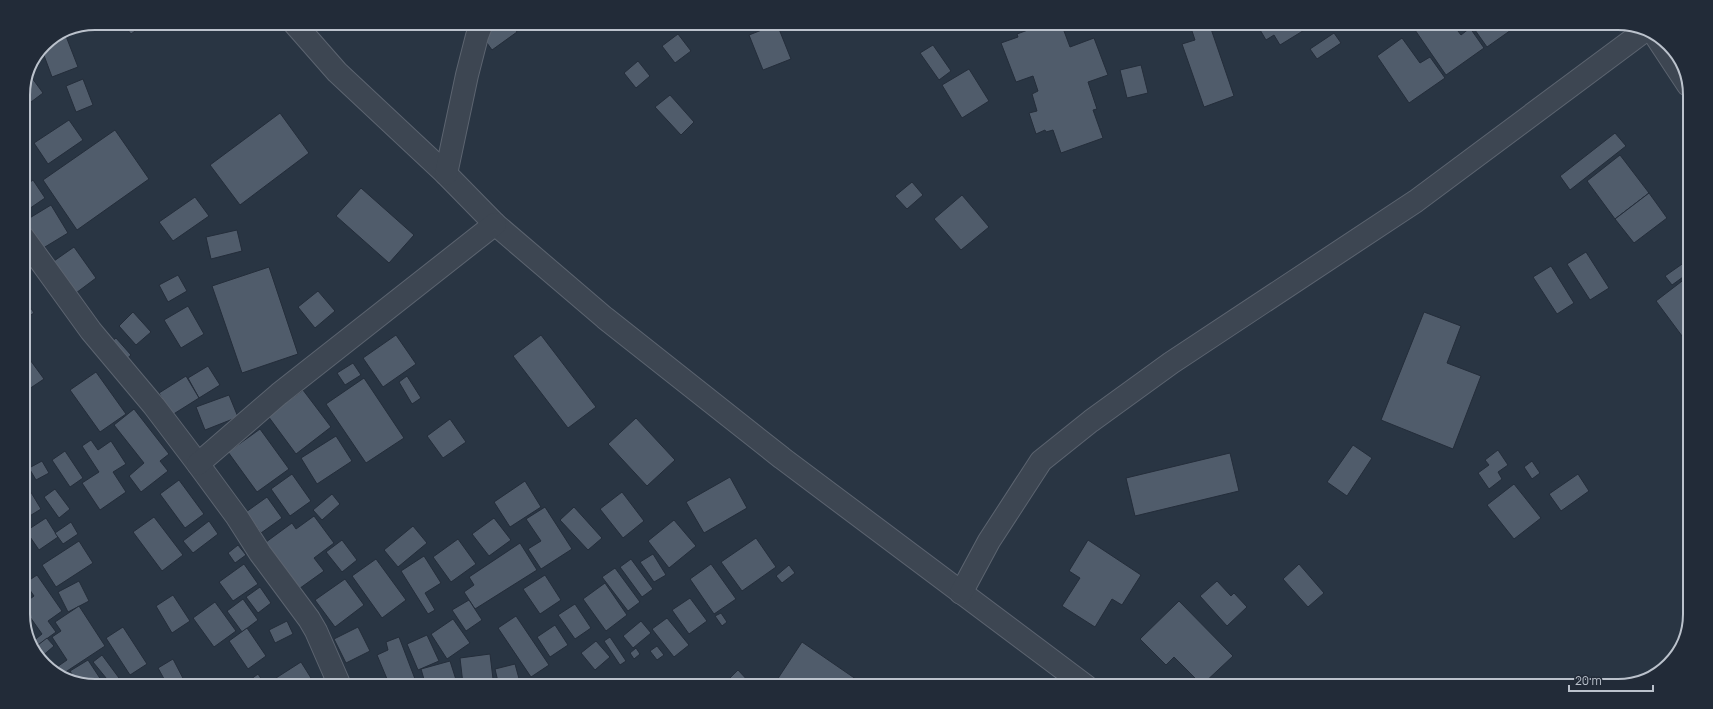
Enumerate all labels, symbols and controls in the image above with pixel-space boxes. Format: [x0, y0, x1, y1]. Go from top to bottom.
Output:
scale bar [1569, 667, 1653, 693]
text: 20 m [1575, 672, 1602, 689]

